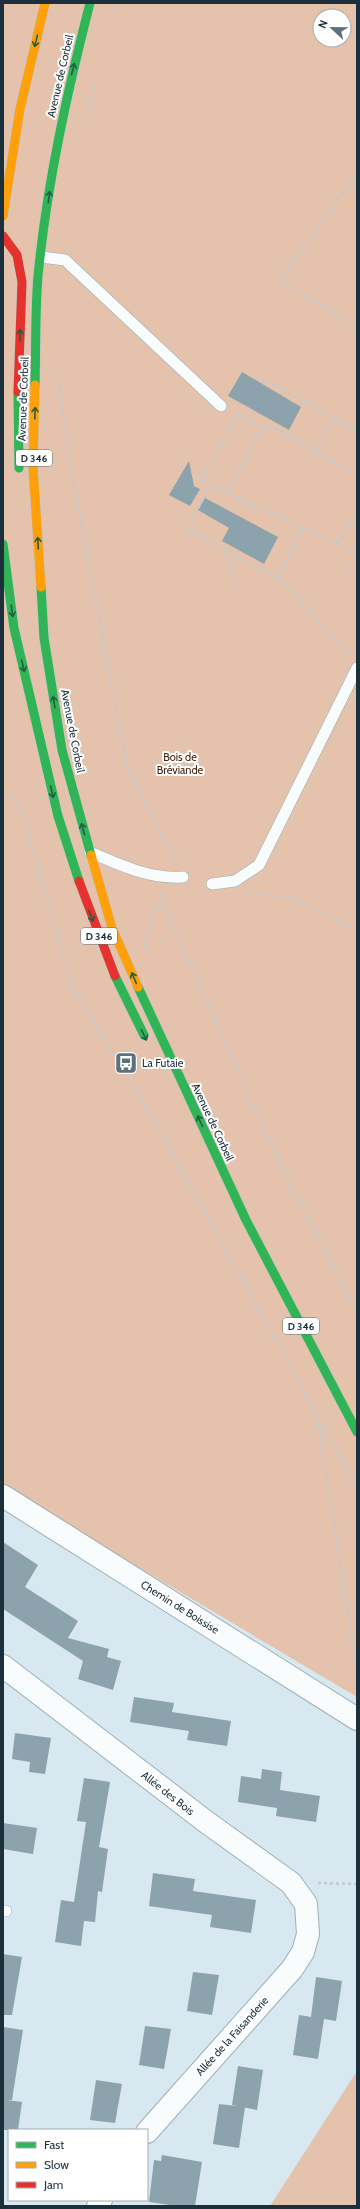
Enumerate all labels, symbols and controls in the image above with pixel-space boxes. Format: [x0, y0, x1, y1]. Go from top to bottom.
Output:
north arrow [312, 8, 352, 48]
text: N [315, 18, 331, 30]
street label: Avenue de Corbeil [44, 33, 76, 119]
one-way arrow [31, 34, 39, 47]
one-way arrow [70, 63, 77, 76]
one-way arrow [45, 191, 53, 204]
one-way arrow [16, 329, 24, 342]
street label: Avenue de Corbeil [15, 356, 31, 441]
one-way arrow [31, 407, 39, 420]
road number: D 346 [16, 450, 52, 466]
one-way arrow [34, 537, 42, 550]
one-way arrow [8, 604, 16, 617]
one-way arrow [20, 659, 27, 672]
street label: Avenue de Corbeil [58, 688, 88, 774]
one-way arrow [50, 696, 58, 709]
park label: Bois de Bréviande [157, 750, 204, 777]
one-way arrow [49, 786, 57, 799]
one-way arrow [79, 822, 86, 835]
one-way arrow [88, 910, 96, 922]
road number: D 346 [81, 928, 117, 944]
one-way arrow [130, 972, 138, 984]
one-way arrow [141, 1029, 148, 1041]
bus stop icon: La Futaie [113, 1050, 139, 1076]
place label: La Futaie [142, 1056, 184, 1070]
street label: Avenue de Corbeil [189, 1081, 237, 1164]
one-way arrow [196, 1116, 203, 1128]
road number: D 346 [283, 1318, 319, 1334]
street label: Chemin de Boissise [138, 1577, 222, 1637]
street label: Allée des Bois [139, 1768, 198, 1818]
street label: Allée de la Faisanderie [193, 1993, 272, 2079]
legend [8, 2129, 148, 2201]
text: Fast [44, 2137, 64, 2152]
text: Slow [44, 2157, 69, 2172]
text: Jam [43, 2177, 63, 2192]

